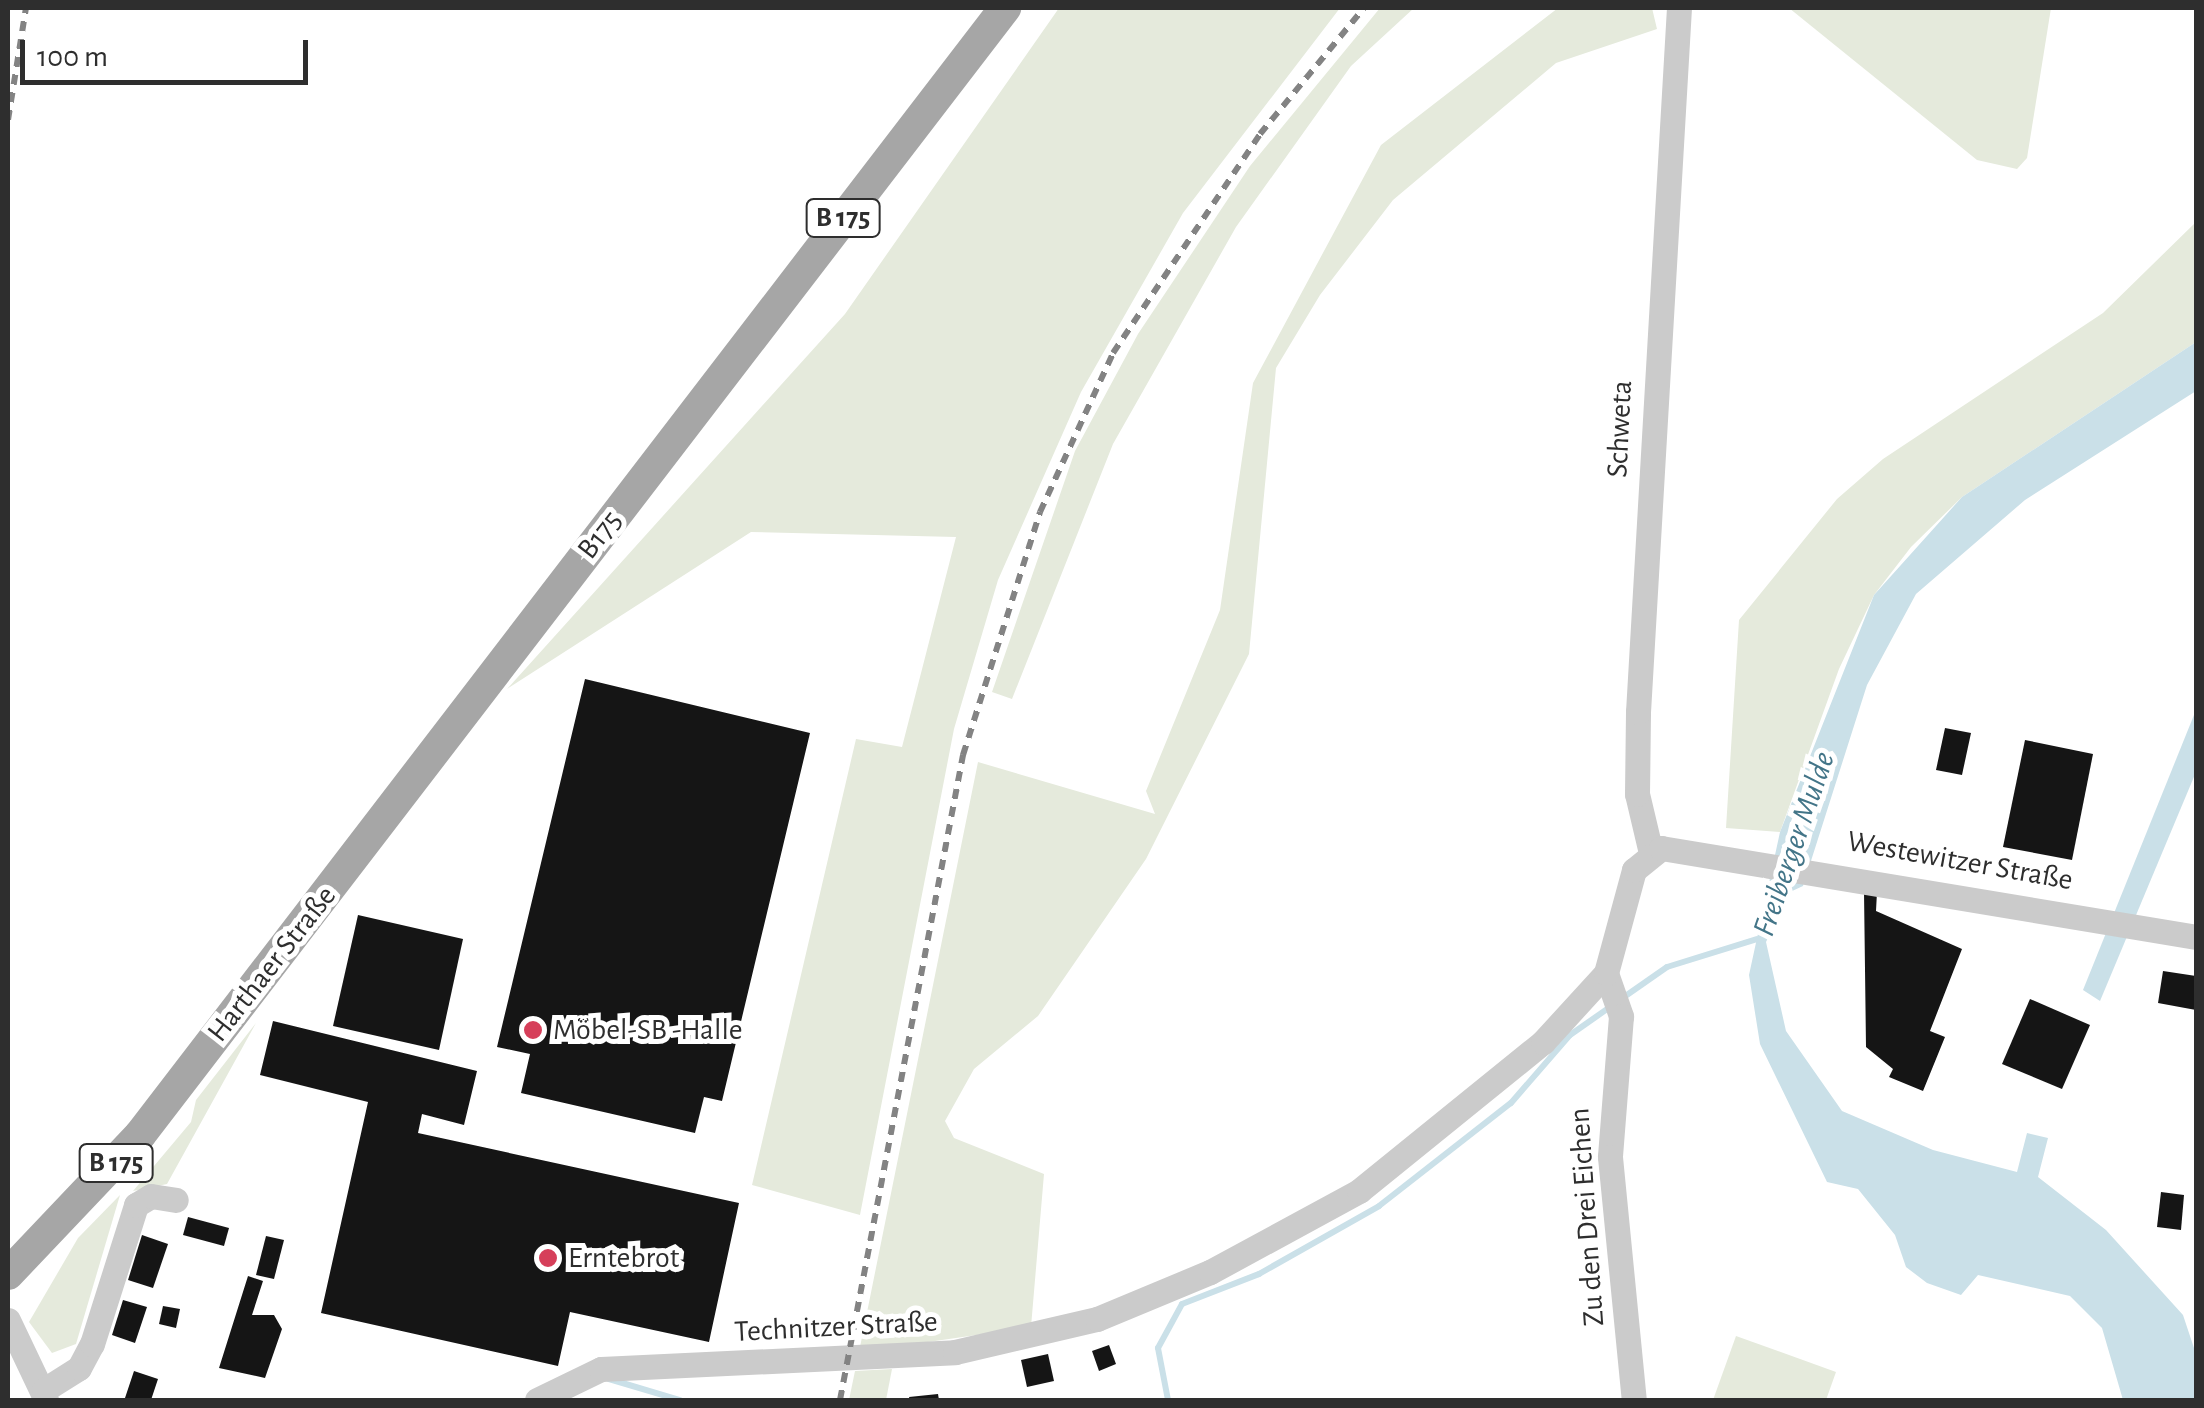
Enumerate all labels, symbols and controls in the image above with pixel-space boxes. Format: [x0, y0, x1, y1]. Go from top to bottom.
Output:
scale bar [25, 20, 312, 82]
text: 100 m [37, 42, 108, 72]
road number: B 175 [806, 195, 880, 241]
street label: Schweta [1599, 380, 1641, 478]
street label: B175 [570, 504, 630, 566]
water label: Freiberger Mulde [1745, 747, 1843, 941]
street label: Westewitzer Straße [1844, 823, 2076, 899]
street label: Harthaer Straße [200, 879, 344, 1049]
place label: Möbel-SB -Halle [553, 1012, 743, 1048]
marker: Möbel-SB -Halle [522, 1019, 544, 1041]
street label: Zu den Drei Eichen [1561, 1107, 1613, 1327]
road number: B 175 [78, 1140, 154, 1186]
place label: Erntebrot [568, 1240, 679, 1276]
marker: Erntebrot [537, 1247, 559, 1269]
street label: Technitzer Straße [733, 1304, 939, 1350]

